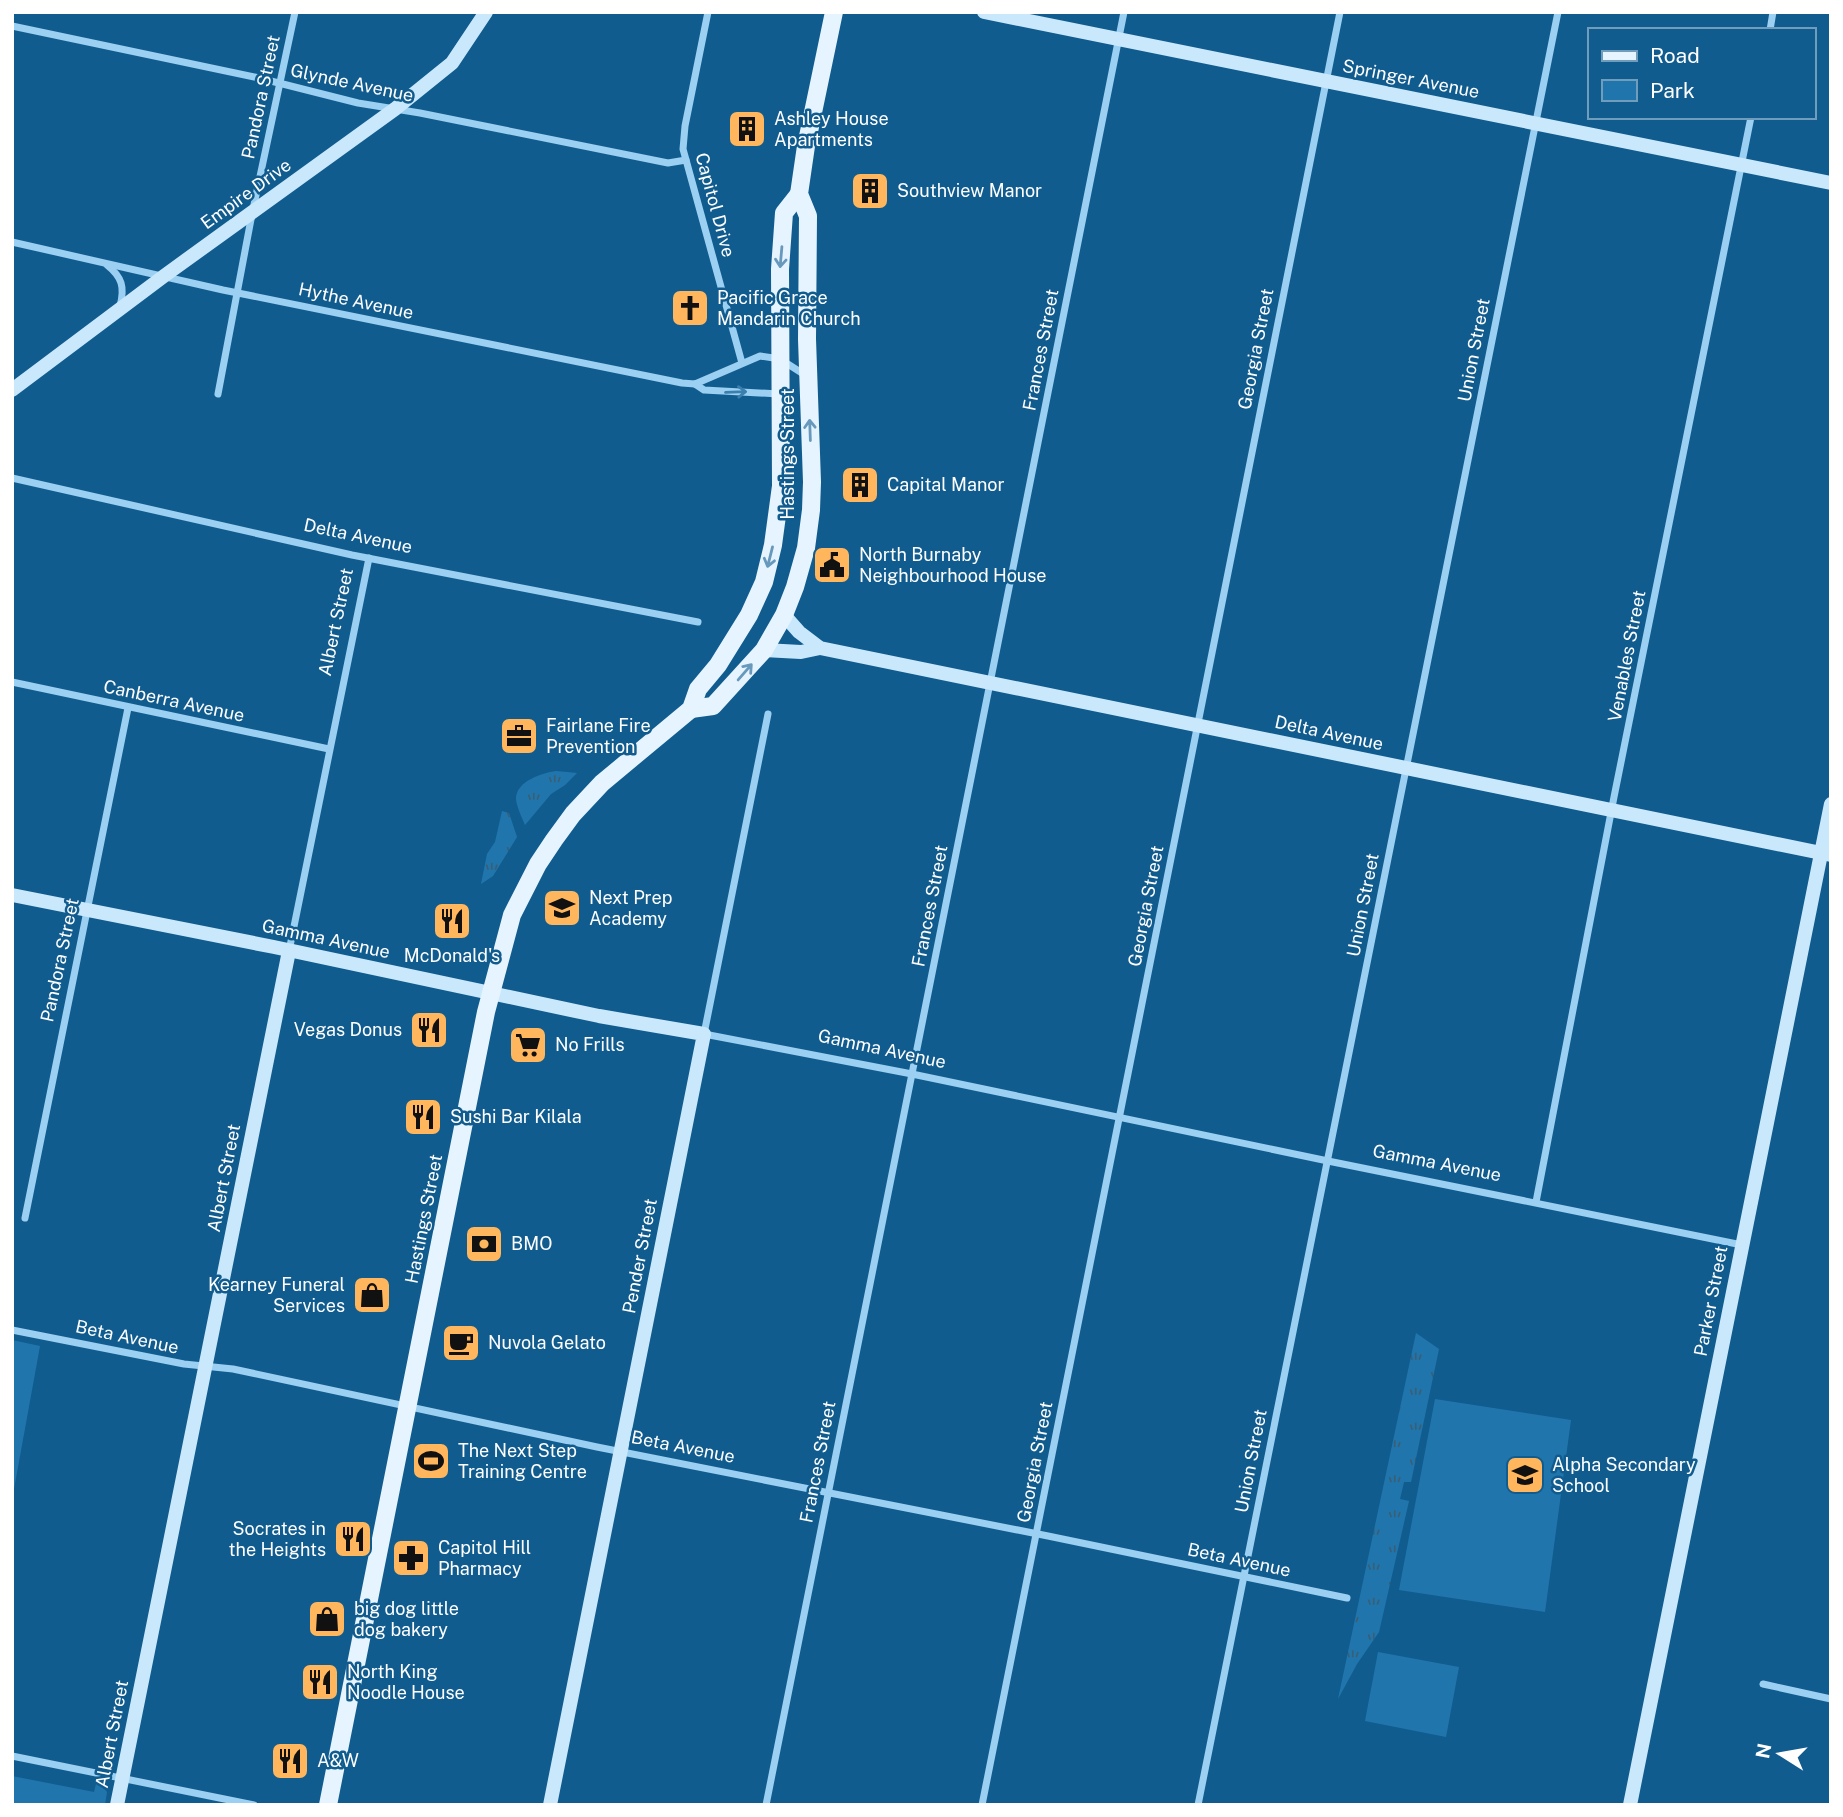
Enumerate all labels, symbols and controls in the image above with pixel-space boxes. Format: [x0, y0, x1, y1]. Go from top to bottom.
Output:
legend [1588, 28, 1815, 119]
street label: Pandora Street [237, 33, 284, 161]
text: Road [1650, 43, 1700, 68]
street label: Springer Avenue [1341, 55, 1481, 102]
street label: Glynde Avenue [289, 59, 416, 106]
text: Park [1650, 78, 1695, 103]
building icon: Ashley House Apartments [726, 108, 768, 150]
place label: Ashley House Apartments [774, 108, 889, 150]
street label: Capitol Drive [691, 150, 740, 259]
street label: Empire Drive [197, 154, 295, 233]
building icon: Southview Manor [849, 170, 891, 212]
place label: Southview Manor [897, 180, 1042, 201]
one-way arrow [774, 245, 787, 268]
street label: Hythe Avenue [297, 278, 416, 323]
church icon: Pacific Grace Mandarin Church [669, 287, 711, 329]
place label: Pacific Grace Mandarin Church [717, 287, 861, 329]
street label: Frances Street [1018, 287, 1063, 413]
street label: Georgia Street [1233, 287, 1278, 411]
street label: Union Street [1453, 296, 1494, 403]
one-way arrow [725, 385, 748, 399]
street label: Hastings Street [777, 388, 798, 520]
one-way arrow [804, 418, 817, 441]
building icon: Capital Manor [839, 464, 881, 506]
place label: Capital Manor [887, 474, 1005, 495]
street label: Delta Avenue [302, 514, 414, 557]
public building icon: North Burnaby Neighbourhood House [811, 544, 853, 586]
place label: North Burnaby Neighbourhood House [859, 544, 1047, 586]
one-way arrow [763, 545, 776, 568]
street label: Albert Street [314, 566, 357, 678]
street label: Venables Street [1603, 588, 1650, 724]
one-way arrow [737, 664, 753, 682]
street label: Canberra Avenue [102, 675, 246, 726]
street label: Delta Avenue [1273, 711, 1385, 754]
office icon: Fairlane Fire Prevention [498, 715, 540, 757]
place label: Fairlane Fire Prevention [546, 715, 651, 757]
street label: Frances Street [907, 843, 952, 969]
street label: Georgia Street [1123, 844, 1168, 968]
street label: Union Street [1342, 851, 1383, 958]
school or university icon: Next Prep Academy [541, 887, 583, 929]
place label: Next Prep Academy [589, 887, 672, 929]
street label: Pandora Street [36, 896, 83, 1024]
restaurant icon: McDonald's [431, 900, 473, 942]
street label: Gamma Avenue [260, 915, 392, 962]
place label: McDonald's [404, 945, 500, 966]
restaurant icon: Vegas Donus [408, 1009, 450, 1051]
place label: Vegas Donus [294, 1019, 402, 1040]
supermarket icon: No Frills [507, 1024, 549, 1066]
street label: Gamma Avenue [816, 1025, 948, 1072]
place label: No Frills [555, 1034, 625, 1055]
restaurant icon: Sushi Bar Kilala [402, 1096, 444, 1138]
place label: Sushi Bar Kilala [450, 1106, 582, 1127]
street label: Albert Street [203, 1122, 244, 1234]
street label: Gamma Avenue [1371, 1140, 1503, 1185]
street label: Hastings Street [401, 1152, 446, 1285]
street label: Pender Street [618, 1197, 661, 1315]
bank icon: BMO [463, 1223, 505, 1265]
place label: BMO [511, 1233, 552, 1254]
street label: Parker Street [1690, 1244, 1732, 1358]
place label: Kearney Funeral Services [208, 1274, 345, 1316]
shop icon: Kearney Funeral Services [351, 1274, 393, 1316]
street label: Beta Avenue [74, 1315, 181, 1358]
cafe icon: Nuvola Gelato [440, 1322, 482, 1364]
place label: Nuvola Gelato [488, 1332, 606, 1353]
street label: Frances Street [795, 1399, 840, 1525]
street label: Georgia Street [1012, 1400, 1057, 1524]
street label: Union Street [1230, 1407, 1271, 1514]
street label: Beta Avenue [630, 1426, 737, 1467]
sports icon: The Next Step Training Centre [410, 1440, 452, 1482]
place label: The Next Step Training Centre [458, 1440, 587, 1482]
school or university icon: Alpha Secondary School [1504, 1454, 1546, 1496]
place label: Alpha Secondary School [1552, 1454, 1696, 1496]
place label: Socrates in the Heights [229, 1518, 326, 1560]
restaurant icon: Socrates in the Heights [332, 1518, 374, 1560]
pharmacy icon: Capitol Hill Pharmacy [390, 1537, 432, 1579]
place label: Capitol Hill Pharmacy [438, 1537, 531, 1579]
street label: Beta Avenue [1186, 1538, 1293, 1581]
shop icon: big dog little dog bakery [306, 1598, 348, 1640]
place label: big dog little dog bakery [354, 1598, 459, 1640]
restaurant icon: North King Noodle House [299, 1661, 341, 1703]
place label: North King Noodle House [347, 1661, 465, 1703]
street label: Albert Street [91, 1678, 132, 1790]
north arrow [1745, 1719, 1815, 1789]
restaurant icon: A&W [269, 1740, 311, 1782]
text: N [1751, 1741, 1776, 1760]
place label: A&W [317, 1750, 359, 1771]

